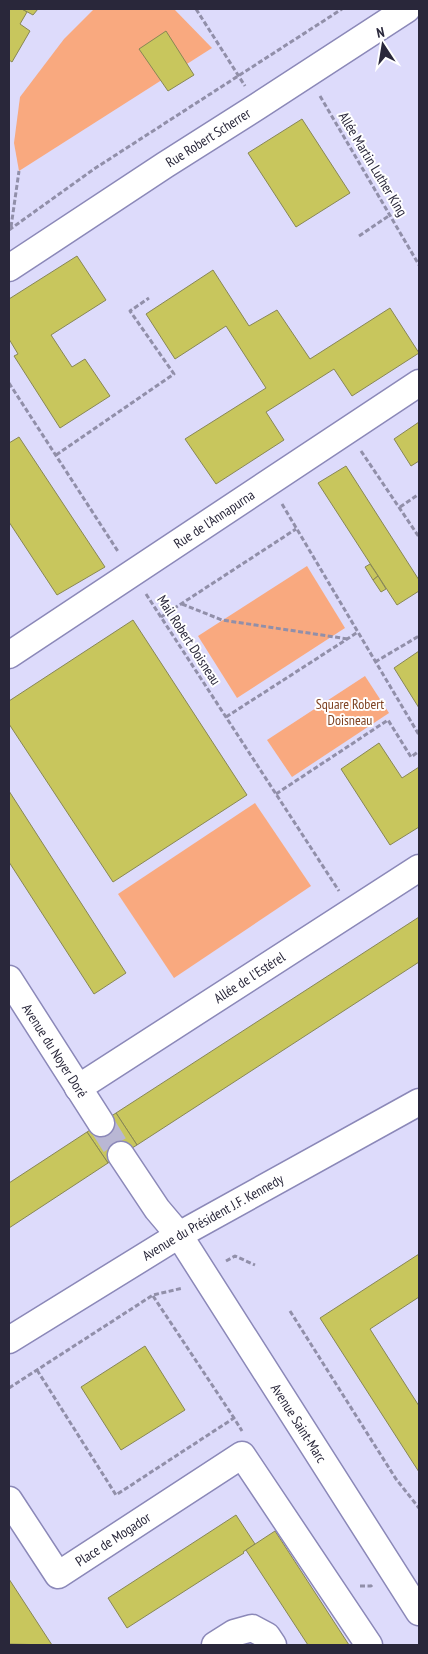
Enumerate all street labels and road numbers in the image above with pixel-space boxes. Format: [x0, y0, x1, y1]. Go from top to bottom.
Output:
street label: Rue Robert Scherrer [162, 104, 254, 171]
street label: Allée Martin Luther King [335, 108, 411, 220]
street label: Rue de l'Annapurna [170, 486, 258, 552]
street label: Mail Robert Doisneau [153, 592, 225, 688]
street label: Allée de l'Estérel [210, 947, 289, 1007]
street label: Avenue du Noyer Doré [18, 1000, 92, 1101]
street label: Avenue du Président J.F. Kennedy [139, 1170, 287, 1265]
street label: Avenue Saint-Marc [267, 1380, 331, 1466]
street label: Place de Mogador [72, 1508, 154, 1570]

